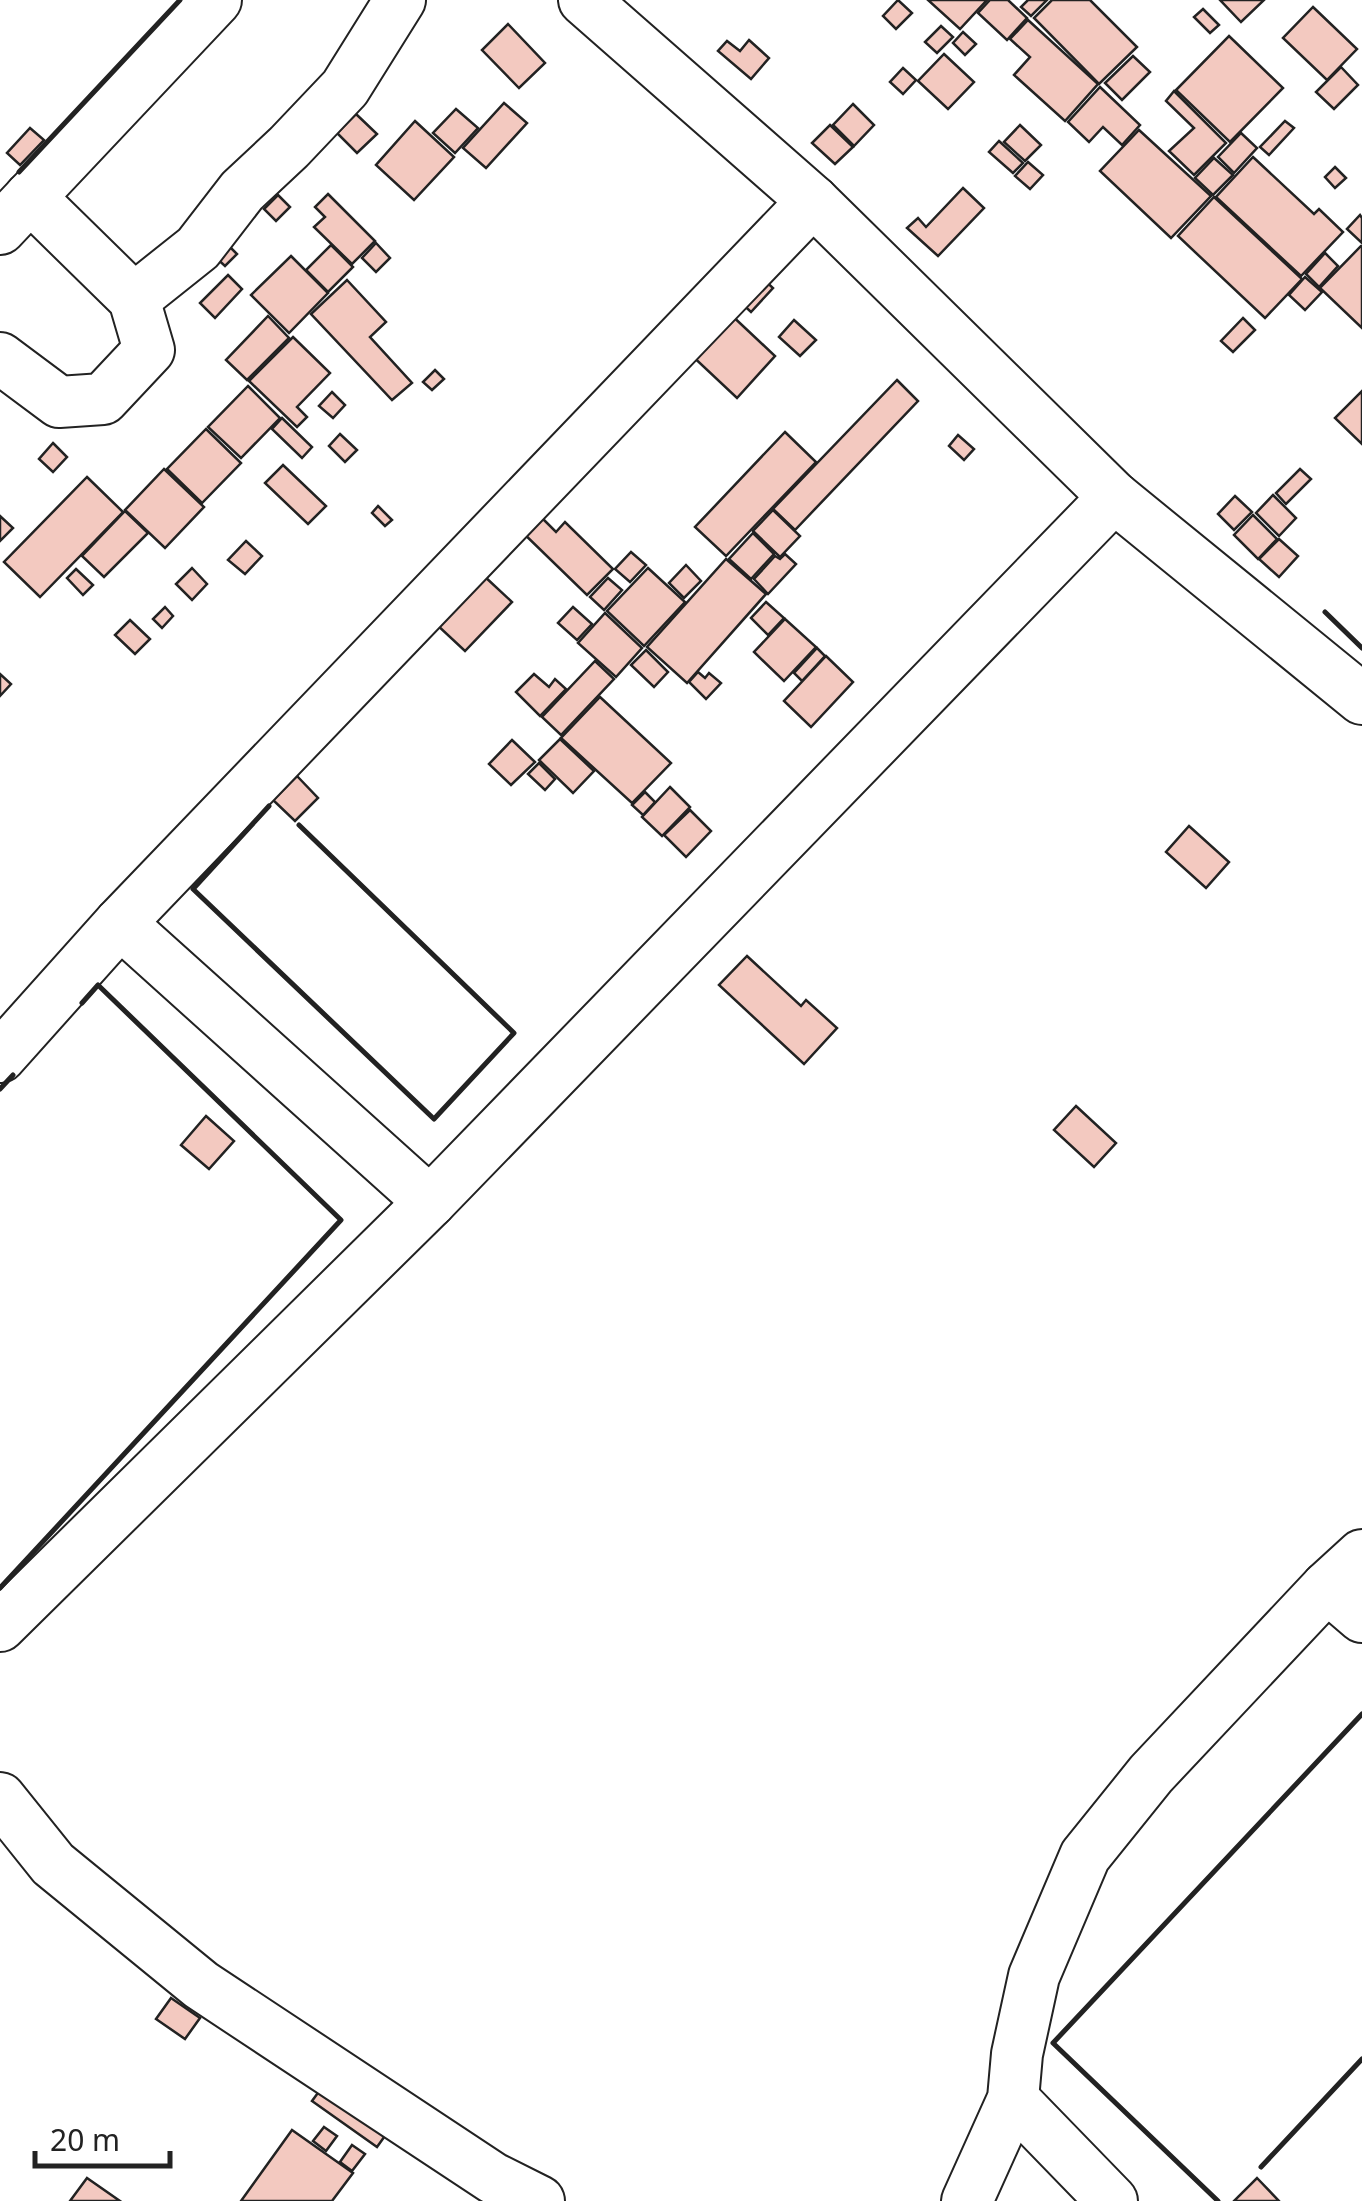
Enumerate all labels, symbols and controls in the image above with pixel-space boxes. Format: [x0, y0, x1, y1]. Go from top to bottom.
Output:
scale bar [35, 2106, 170, 2168]
text: 20 m [50, 2119, 120, 2160]

